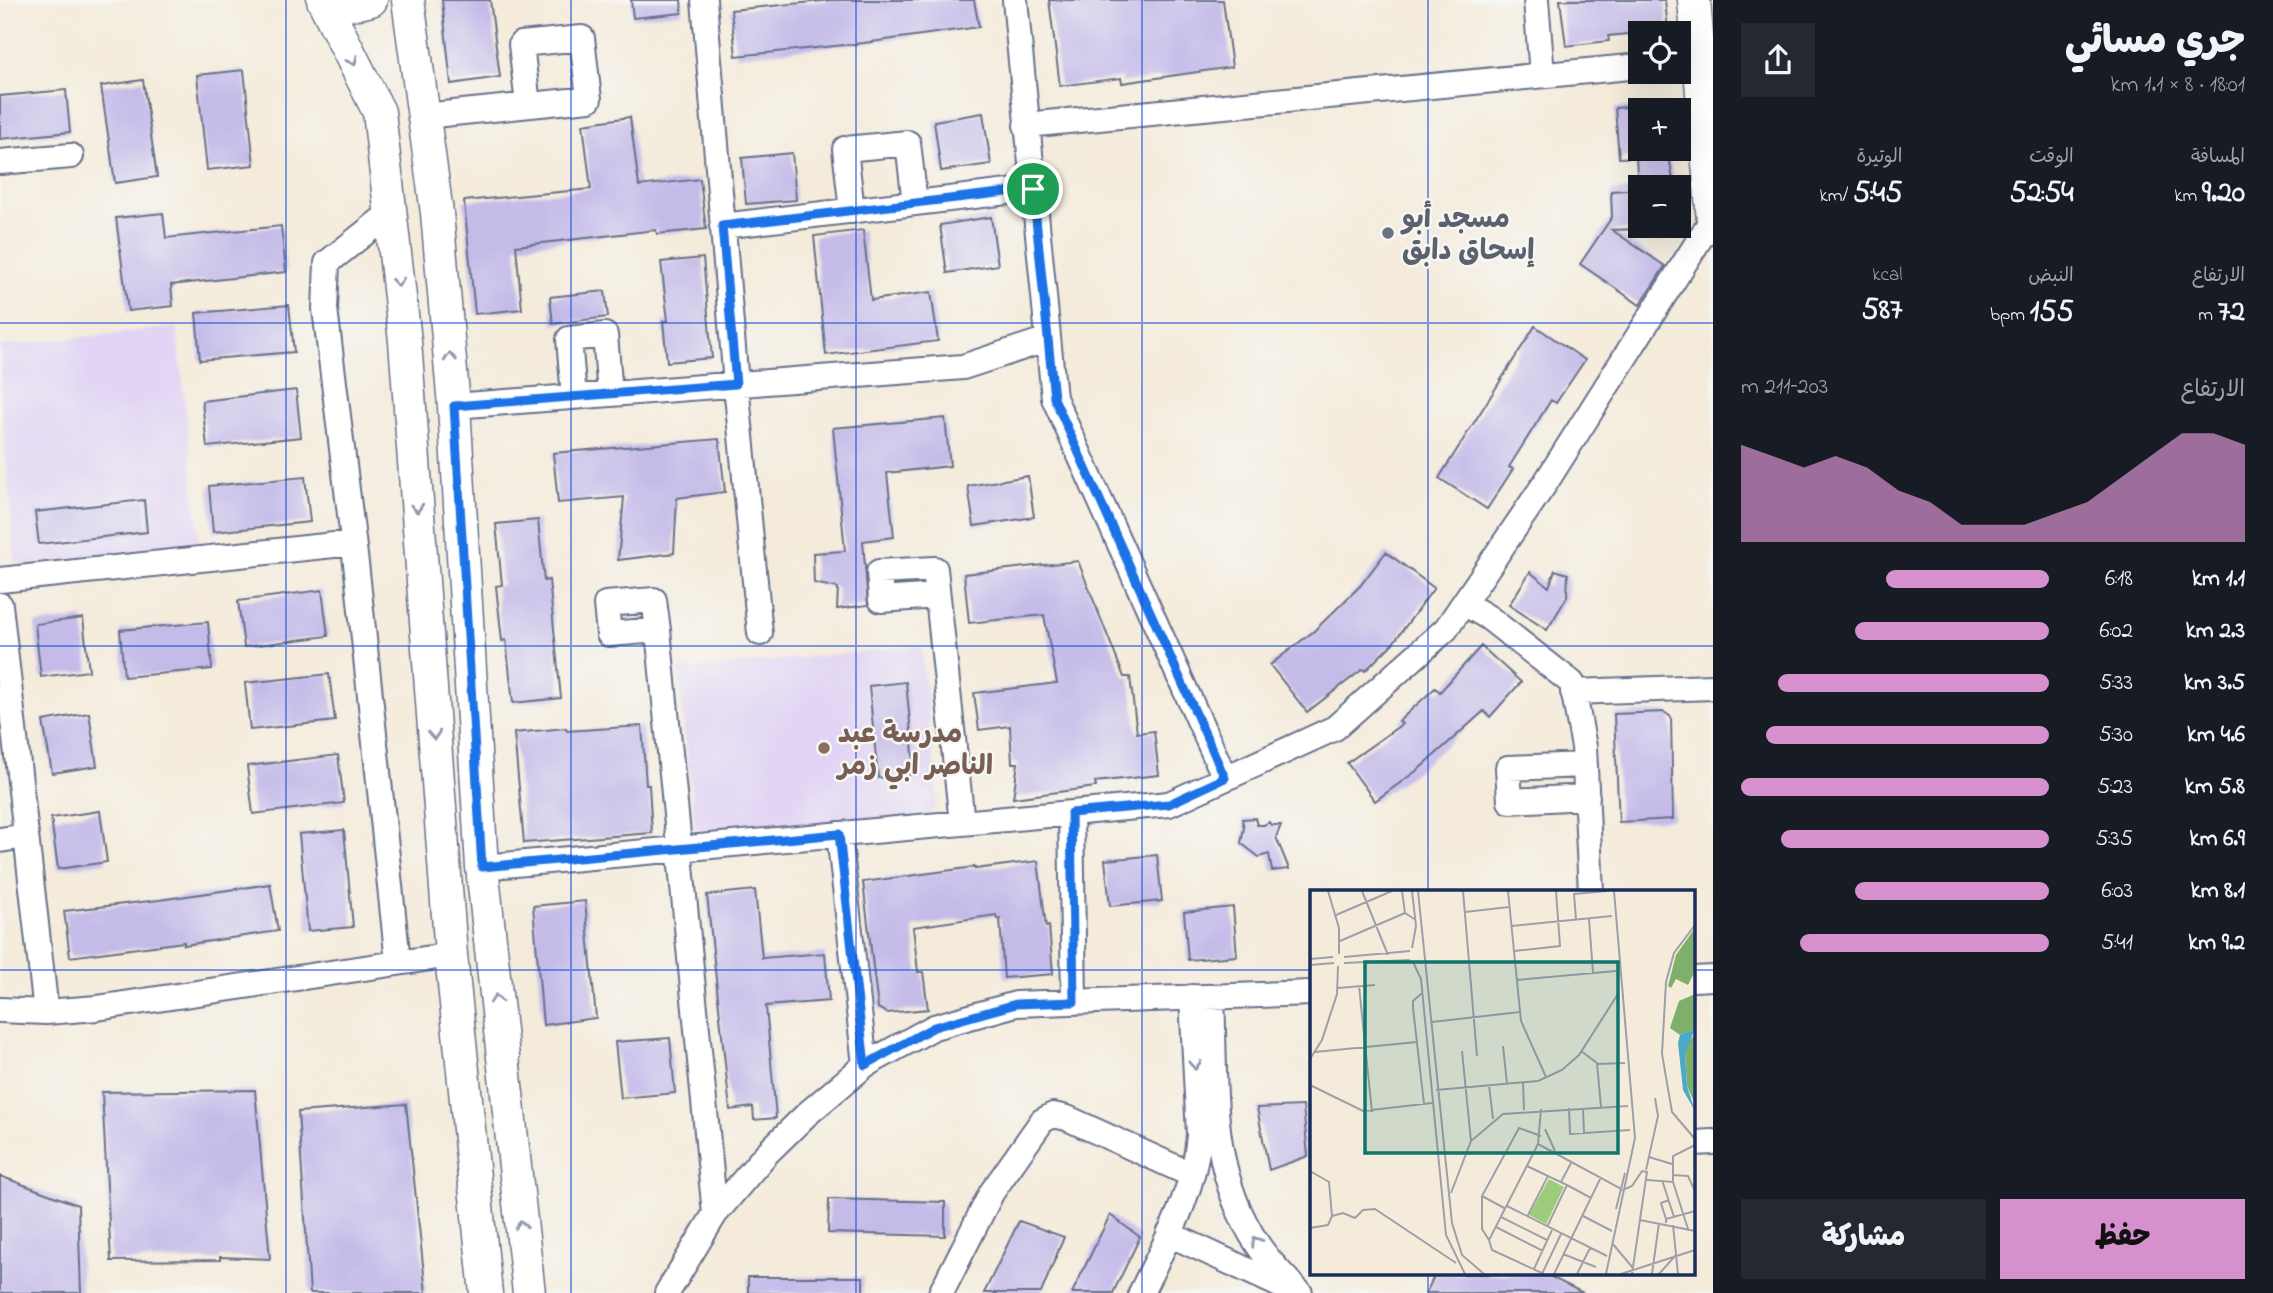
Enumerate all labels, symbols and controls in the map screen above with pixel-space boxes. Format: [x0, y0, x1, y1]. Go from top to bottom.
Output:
text: جري مسائي [2065, 15, 2245, 71]
map controls [1628, 21, 1691, 238]
button: locate [1628, 21, 1691, 84]
button: share [1741, 23, 1815, 97]
one-way arrow [345, 54, 359, 66]
text: 18:01 · 8 × 1.1 km [2110, 69, 2245, 102]
button: + [1628, 98, 1691, 161]
text: الوتيرة [1856, 144, 1902, 171]
text: الوقت [2029, 144, 2074, 171]
text: المسافة [2191, 144, 2245, 171]
pin [1003, 159, 1063, 219]
icon: arrive [1014, 170, 1052, 208]
text: 5:45 [1853, 172, 1902, 216]
text: 52:54 [2010, 172, 2074, 216]
text: 9.20 [2202, 172, 2245, 216]
button: − [1628, 175, 1691, 238]
text: /km [1819, 183, 1853, 210]
text: km [2174, 183, 2202, 210]
place label: مسجد أبو إسحاق دابق [1400, 200, 1534, 273]
marker: مسجد أبو إسحاق دابق [1380, 225, 1396, 241]
text: kcal [1872, 262, 1902, 289]
text: النبض [2028, 263, 2074, 290]
text: الارتفاع [2192, 263, 2245, 290]
one-way arrow [391, 276, 406, 287]
text: 587 [1862, 289, 1902, 333]
text: 155 [2030, 291, 2074, 335]
text: 72 [2218, 291, 2245, 335]
text: bpm [1990, 302, 2030, 329]
text: m [2198, 302, 2218, 329]
one-way arrow [443, 351, 458, 362]
text: 203–211 m [1741, 371, 1828, 404]
text: الارتفاع [2181, 374, 2245, 407]
one-way arrow [409, 503, 424, 514]
text: 6:18 [2105, 563, 2133, 596]
text: 1.1 km [2192, 563, 2245, 596]
text: 6:02 [2100, 615, 2133, 648]
text: 2.3 km [2186, 615, 2245, 648]
text: 5:33 [2099, 667, 2133, 700]
text: 3.5 km [2184, 667, 2245, 700]
place label: مدرسة عبد الناصر ابي زمر [835, 715, 993, 790]
text: 5:30 [2098, 719, 2133, 752]
text: 4.6 km [2187, 719, 2245, 752]
one-way arrow [426, 730, 441, 741]
marker: مدرسة عبد الناصر ابي زمر [816, 740, 832, 756]
text: 5:23 [2097, 771, 2133, 804]
text: 5.8 km [2185, 771, 2245, 804]
text: 5:35 [2095, 823, 2133, 856]
text: 6.9 km [2190, 823, 2245, 856]
text: 6:03 [2101, 875, 2133, 908]
text: 8.1 km [2191, 875, 2245, 908]
inset map [1310, 890, 1696, 1276]
text: 5:41 [2101, 927, 2133, 960]
text: 9.2 km [2188, 927, 2245, 960]
one-way arrow [489, 993, 504, 1005]
one-way arrow [1187, 1060, 1202, 1071]
button: مشاركة [1741, 1199, 1986, 1279]
button: حفظ [2000, 1199, 2245, 1279]
one-way arrow [514, 1219, 529, 1230]
one-way arrow [1251, 1236, 1264, 1249]

